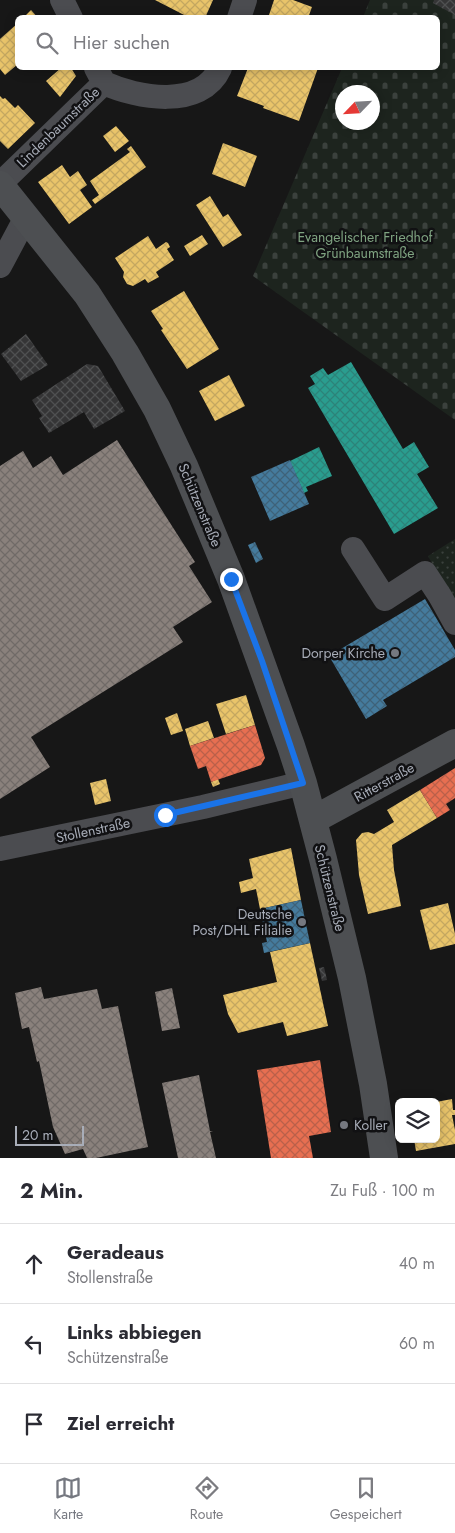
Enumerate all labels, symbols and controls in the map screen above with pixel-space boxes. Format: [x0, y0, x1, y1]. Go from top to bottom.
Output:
search box [15, 15, 440, 70]
icon: search [33, 29, 61, 57]
text: Hier suchen [73, 29, 170, 56]
street label: Lindenbaumstraße [12, 82, 104, 172]
north arrow [335, 85, 380, 130]
park label: Evangelischer Friedhof Grünbaumstraße [297, 227, 434, 263]
street label: Schützenstraße [173, 460, 227, 550]
route end [220, 568, 243, 591]
place label: Dorper Kirche [301, 643, 385, 663]
marker: Dorper Kirche [389, 647, 401, 659]
street label: Ritterstraße [350, 757, 418, 807]
route start [154, 804, 177, 827]
street label: Stollenstraße [54, 812, 132, 848]
street label: Schützenstraße [310, 842, 350, 934]
place label: Deutsche Post/DHL Filialie [193, 904, 292, 940]
marker: Deutsche Post/DHL Filialie [296, 916, 308, 928]
map controls [395, 1098, 440, 1143]
button: layers [395, 1098, 440, 1143]
place label: Koller [354, 1115, 388, 1135]
marker: Koller [338, 1119, 350, 1131]
scale bar [15, 1123, 84, 1146]
text: 20 m [22, 1125, 54, 1145]
text: 2 Min. [20, 1176, 83, 1206]
text: Zu Fuß · 100 m [330, 1179, 435, 1202]
text: Geradeaus [67, 1239, 164, 1266]
icon: ahead [20, 1250, 48, 1278]
text: 40 m [399, 1252, 435, 1275]
text: Stollenstraße [67, 1266, 153, 1289]
text: Links abbiegen [67, 1319, 202, 1346]
icon: left [20, 1330, 48, 1358]
text: 60 m [399, 1332, 435, 1355]
text: Schützenstraße [67, 1346, 169, 1369]
icon: arrive [20, 1410, 48, 1438]
text: Ziel erreicht [67, 1410, 174, 1437]
tab: Karte [53, 1474, 83, 1524]
tab: Route [190, 1474, 223, 1524]
tab: Gespeichert [330, 1474, 402, 1524]

